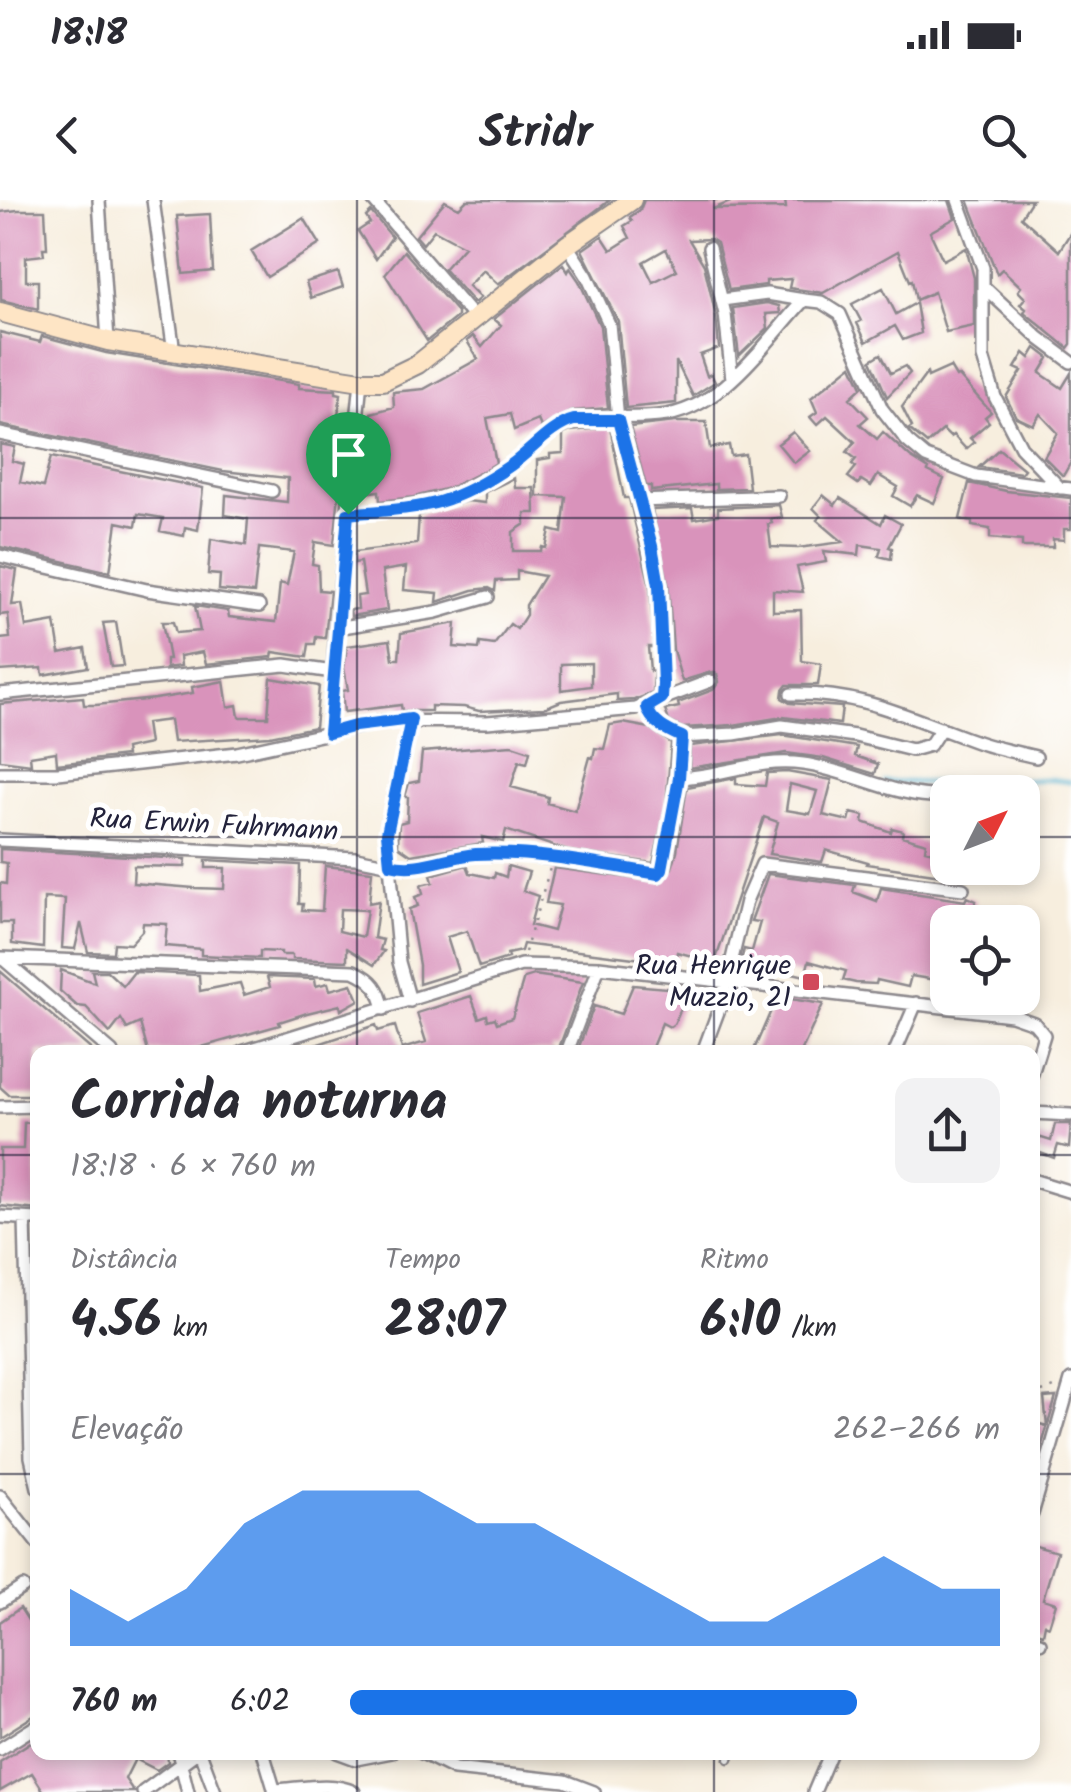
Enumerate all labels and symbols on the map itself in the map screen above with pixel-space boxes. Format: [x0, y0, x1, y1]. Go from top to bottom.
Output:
pin [306, 412, 391, 515]
north arrow [930, 775, 1040, 885]
street label: Rua Erwin Fuhrmann [88, 797, 340, 855]
place label: Rua Henrique Muzzio, 21 [635, 944, 791, 1021]
marker: Rua Henrique Muzzio, 21 [800, 971, 822, 993]

